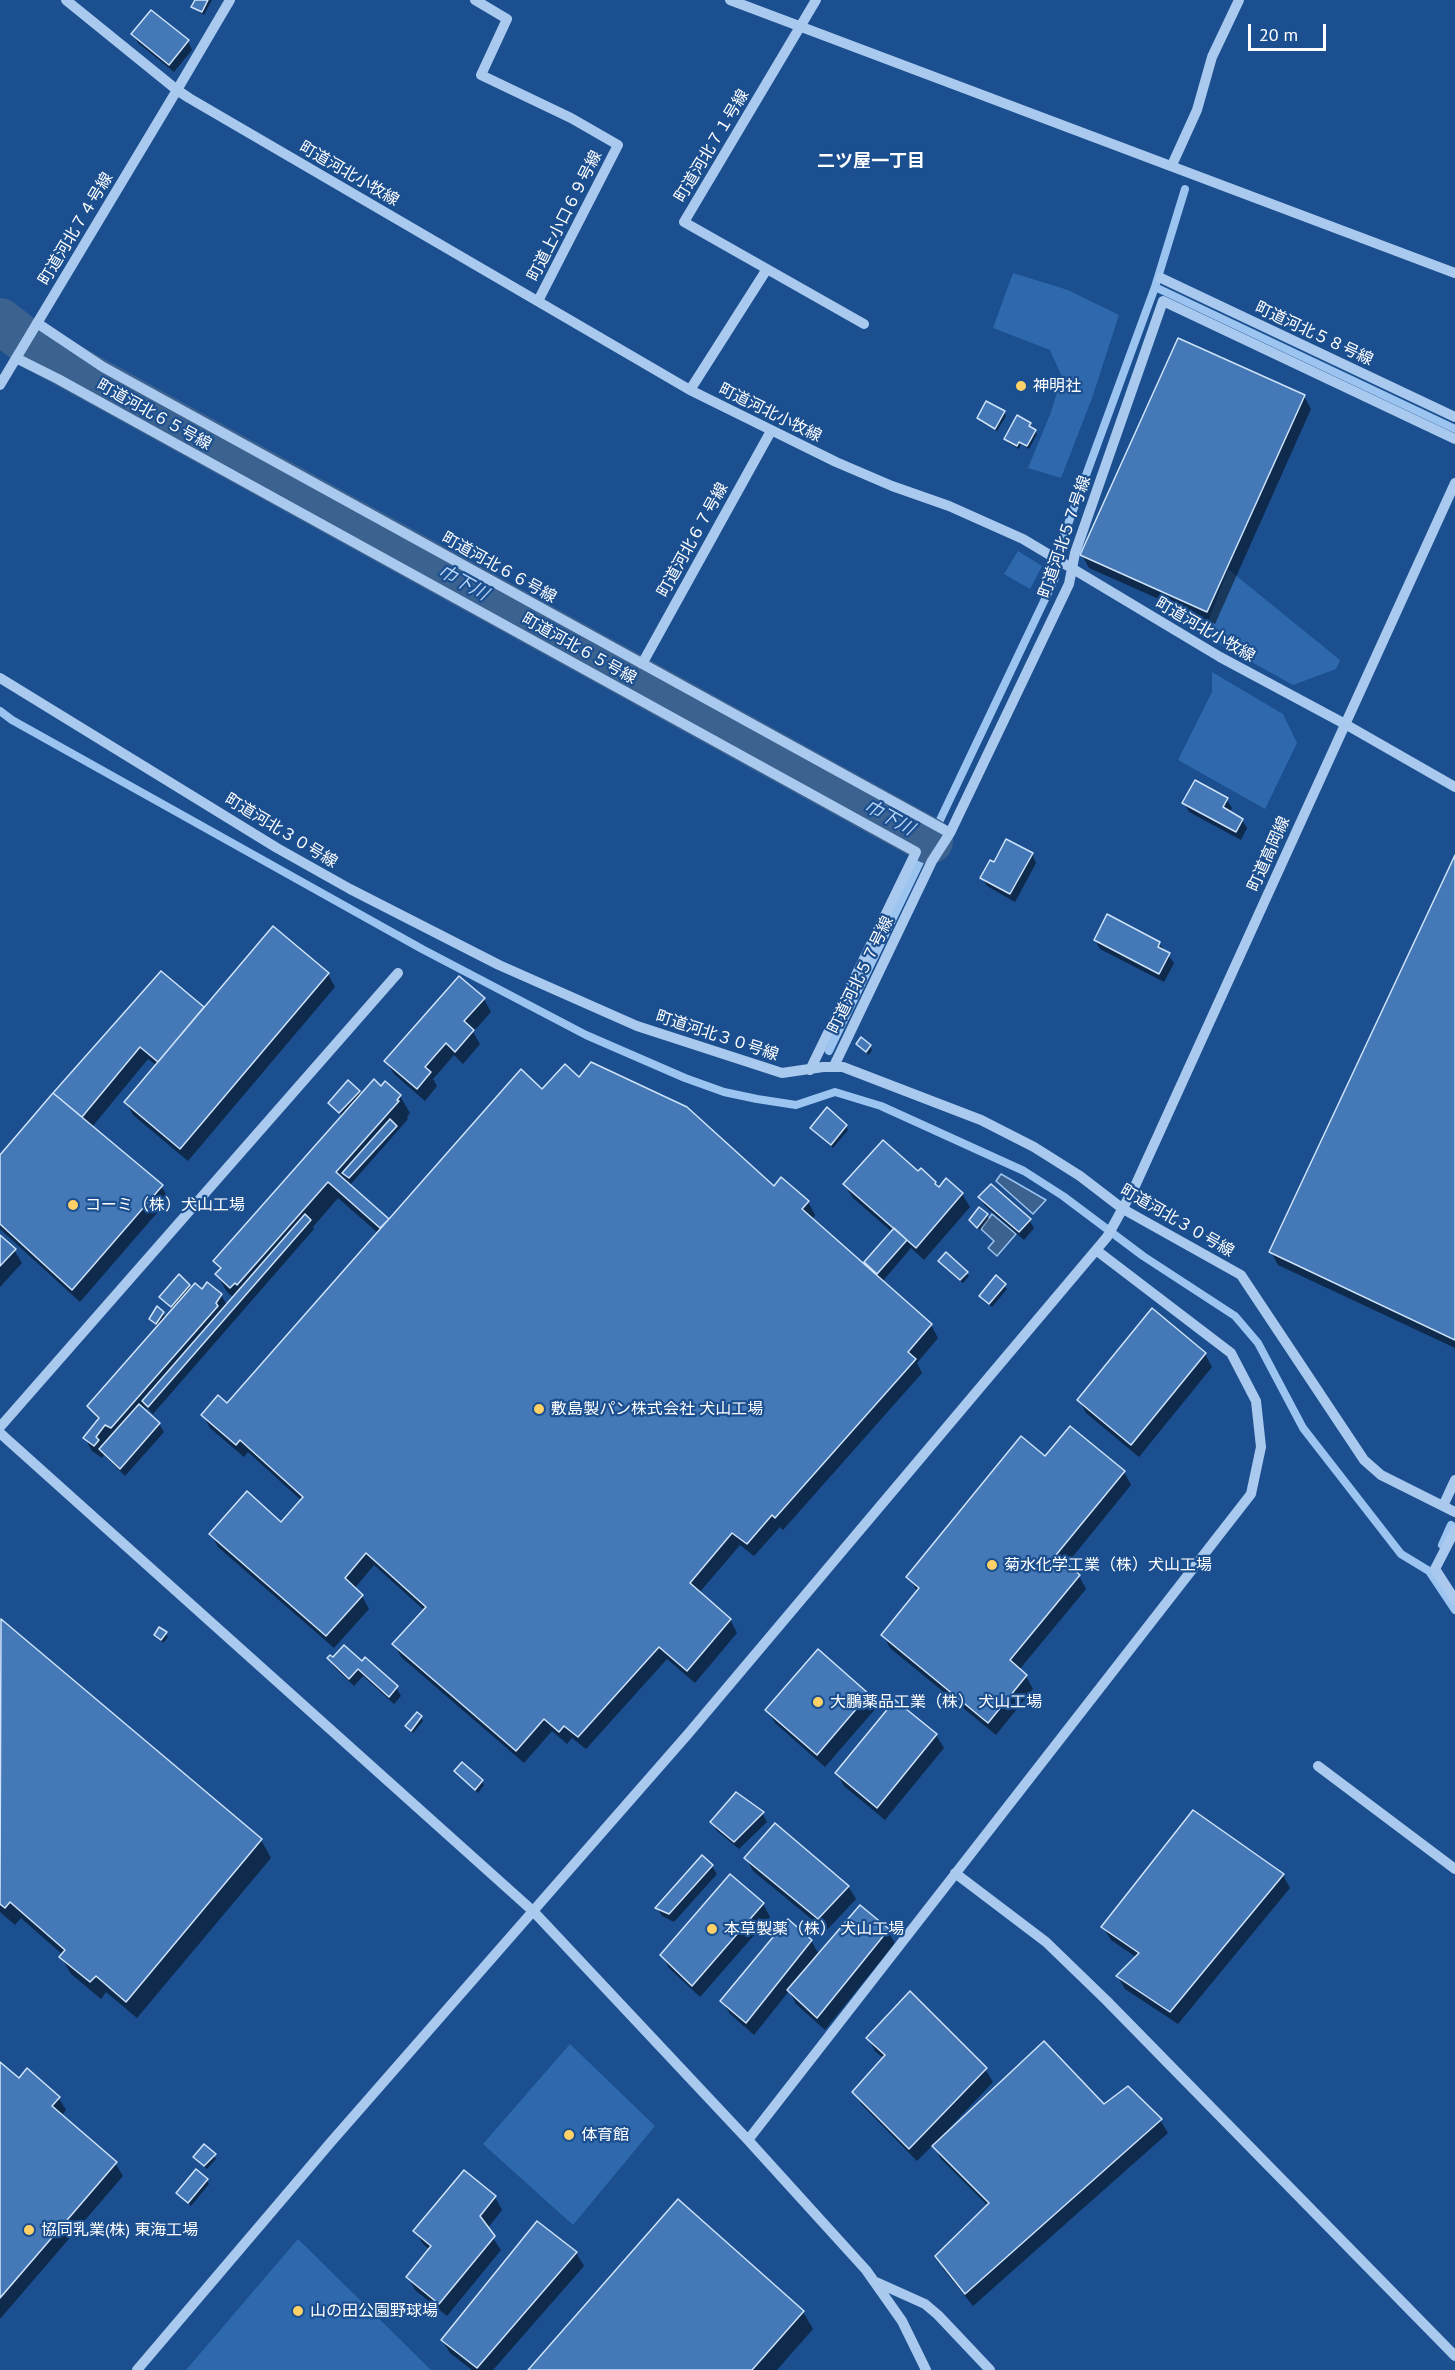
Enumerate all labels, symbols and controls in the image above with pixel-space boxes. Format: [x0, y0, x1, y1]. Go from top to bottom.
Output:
scale bar [1251, 12, 1329, 50]
text: 20 m [1259, 23, 1298, 46]
street label: 町道河北７１号線 [671, 86, 753, 206]
street label: 町道河北小牧線 [296, 138, 402, 210]
street label: 町道上小口６９号線 [524, 147, 606, 285]
district label: 二ツ屋一丁目 [817, 151, 925, 173]
street label: 町道河北７４号線 [35, 169, 117, 289]
street label: 町道河北５８号線 [1252, 298, 1376, 370]
street label: 町道河北６５号線 [93, 376, 215, 454]
place label: 神明社 [1033, 376, 1081, 396]
marker: 神明社 [1014, 379, 1028, 393]
street label: 町道河北小牧線 [715, 380, 825, 446]
street label: 町道河北５７号線 [1035, 473, 1095, 601]
street label: 町道河北６７号線 [654, 479, 732, 601]
street label: 町道河北６６号線 [438, 529, 560, 607]
water label: 巾下川 [434, 560, 492, 606]
street label: 町道河北小牧線 [1152, 594, 1258, 666]
street label: 町道河北６５号線 [518, 610, 640, 688]
street label: 町道河北３０号線 [221, 790, 341, 872]
water label: 巾下川 [860, 795, 918, 841]
street label: 町道高岡線 [1244, 814, 1294, 894]
street label: 町道河北５７号線 [824, 913, 898, 1037]
street label: 町道河北３０号線 [653, 1007, 781, 1065]
street label: 町道河北３０号線 [1117, 1181, 1237, 1261]
place label: コーミ（株）犬山工場 [85, 1195, 245, 1215]
marker: コーミ（株）犬山工場 [66, 1198, 80, 1212]
place label: 敷島製パン株式会社 犬山工場 [551, 1399, 763, 1419]
marker: 敷島製パン株式会社 犬山工場 [532, 1402, 546, 1416]
place label: 菊水化学工業（株）犬山工場 [1004, 1555, 1212, 1575]
marker: 菊水化学工業（株）犬山工場 [985, 1558, 999, 1572]
place label: 大鵬薬品工業（株） 犬山工場 [830, 1692, 1042, 1712]
marker: 大鵬薬品工業（株） 犬山工場 [811, 1695, 825, 1709]
place label: 本草製薬（株） 犬山工場 [724, 1919, 904, 1939]
marker: 本草製薬（株） 犬山工場 [705, 1922, 719, 1936]
place label: 体育館 [581, 2125, 629, 2145]
marker: 体育館 [562, 2128, 576, 2142]
place label: 協同乳業(株) 東海工場 [41, 2220, 198, 2240]
marker: 協同乳業(株) 東海工場 [22, 2223, 36, 2237]
place label: 山の田公園野球場 [310, 2301, 438, 2321]
marker: 山の田公園野球場 [291, 2304, 305, 2318]

